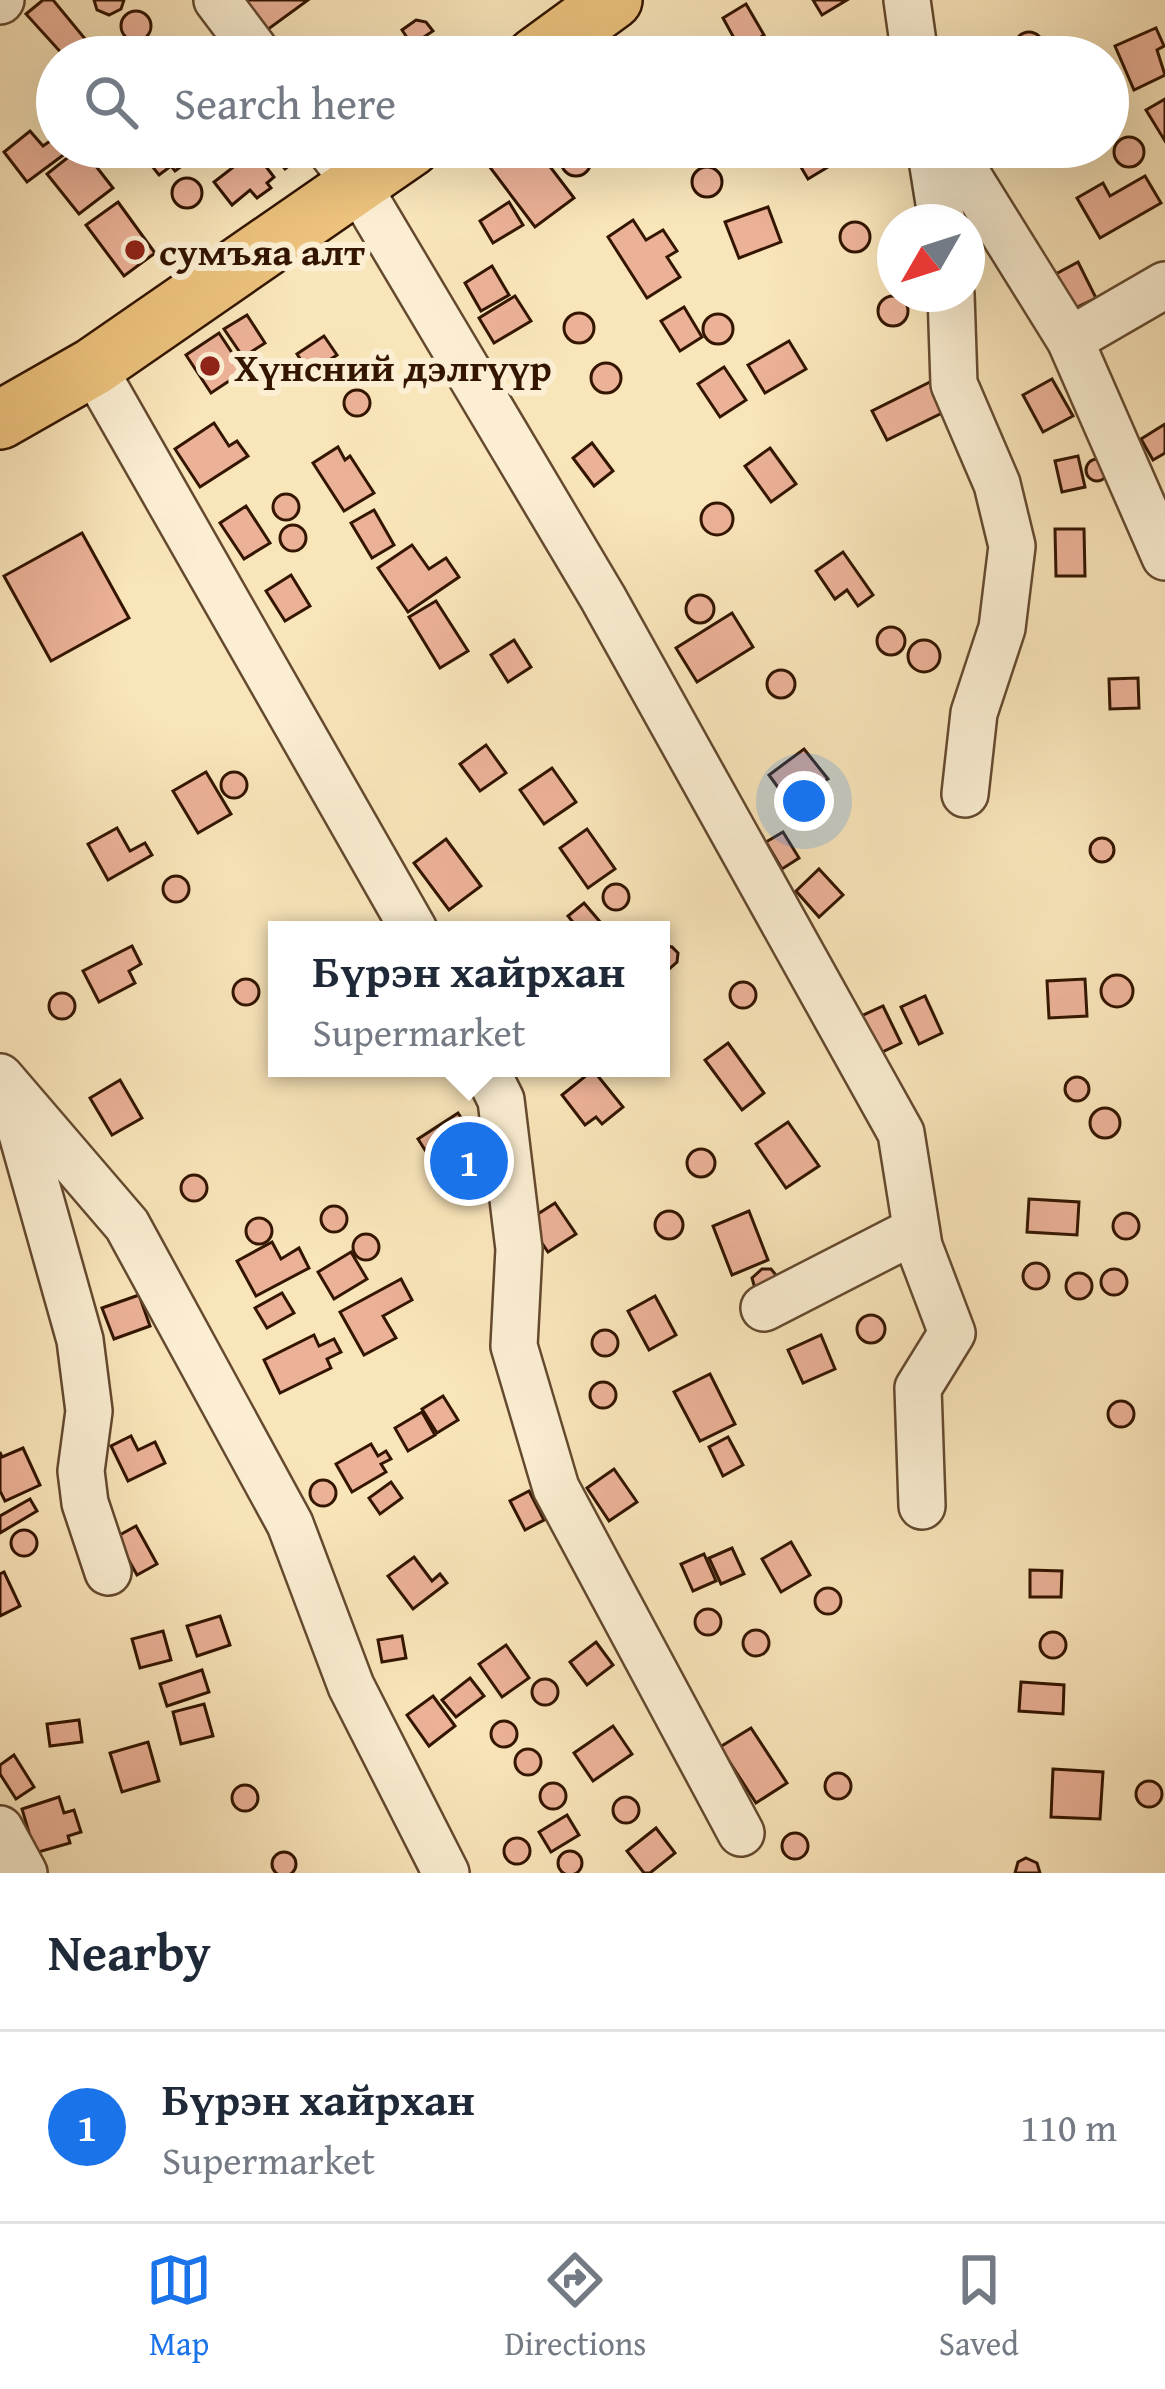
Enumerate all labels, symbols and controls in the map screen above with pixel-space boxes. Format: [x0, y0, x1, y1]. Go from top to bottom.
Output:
search box [36, 36, 1129, 168]
icon: search [78, 69, 144, 135]
text: Search here [174, 70, 396, 135]
north arrow [877, 204, 985, 312]
place label: сумъяа алт [159, 222, 365, 279]
marker: сумъяа алт [122, 237, 148, 263]
place label: Хүнсний дэлгүүр [234, 338, 552, 395]
marker: Хүнсний дэлгүүр [197, 353, 223, 379]
your location [774, 771, 834, 831]
popup [268, 921, 670, 1077]
text: Бүрэн хайрхан [313, 938, 625, 1003]
text: Supermarket [313, 1003, 526, 1060]
pin: 1 [430, 1116, 508, 1206]
text: Nearby [48, 1914, 211, 1989]
text: Бүрэн хайрхан [162, 2066, 475, 2131]
text: 1 [77, 2098, 97, 2155]
text: 110 m [1020, 2098, 1117, 2155]
text: Supermarket [162, 2131, 375, 2188]
tab: Map [146, 2247, 212, 2367]
tab: Directions [505, 2247, 646, 2367]
tab: Saved [939, 2247, 1019, 2367]

